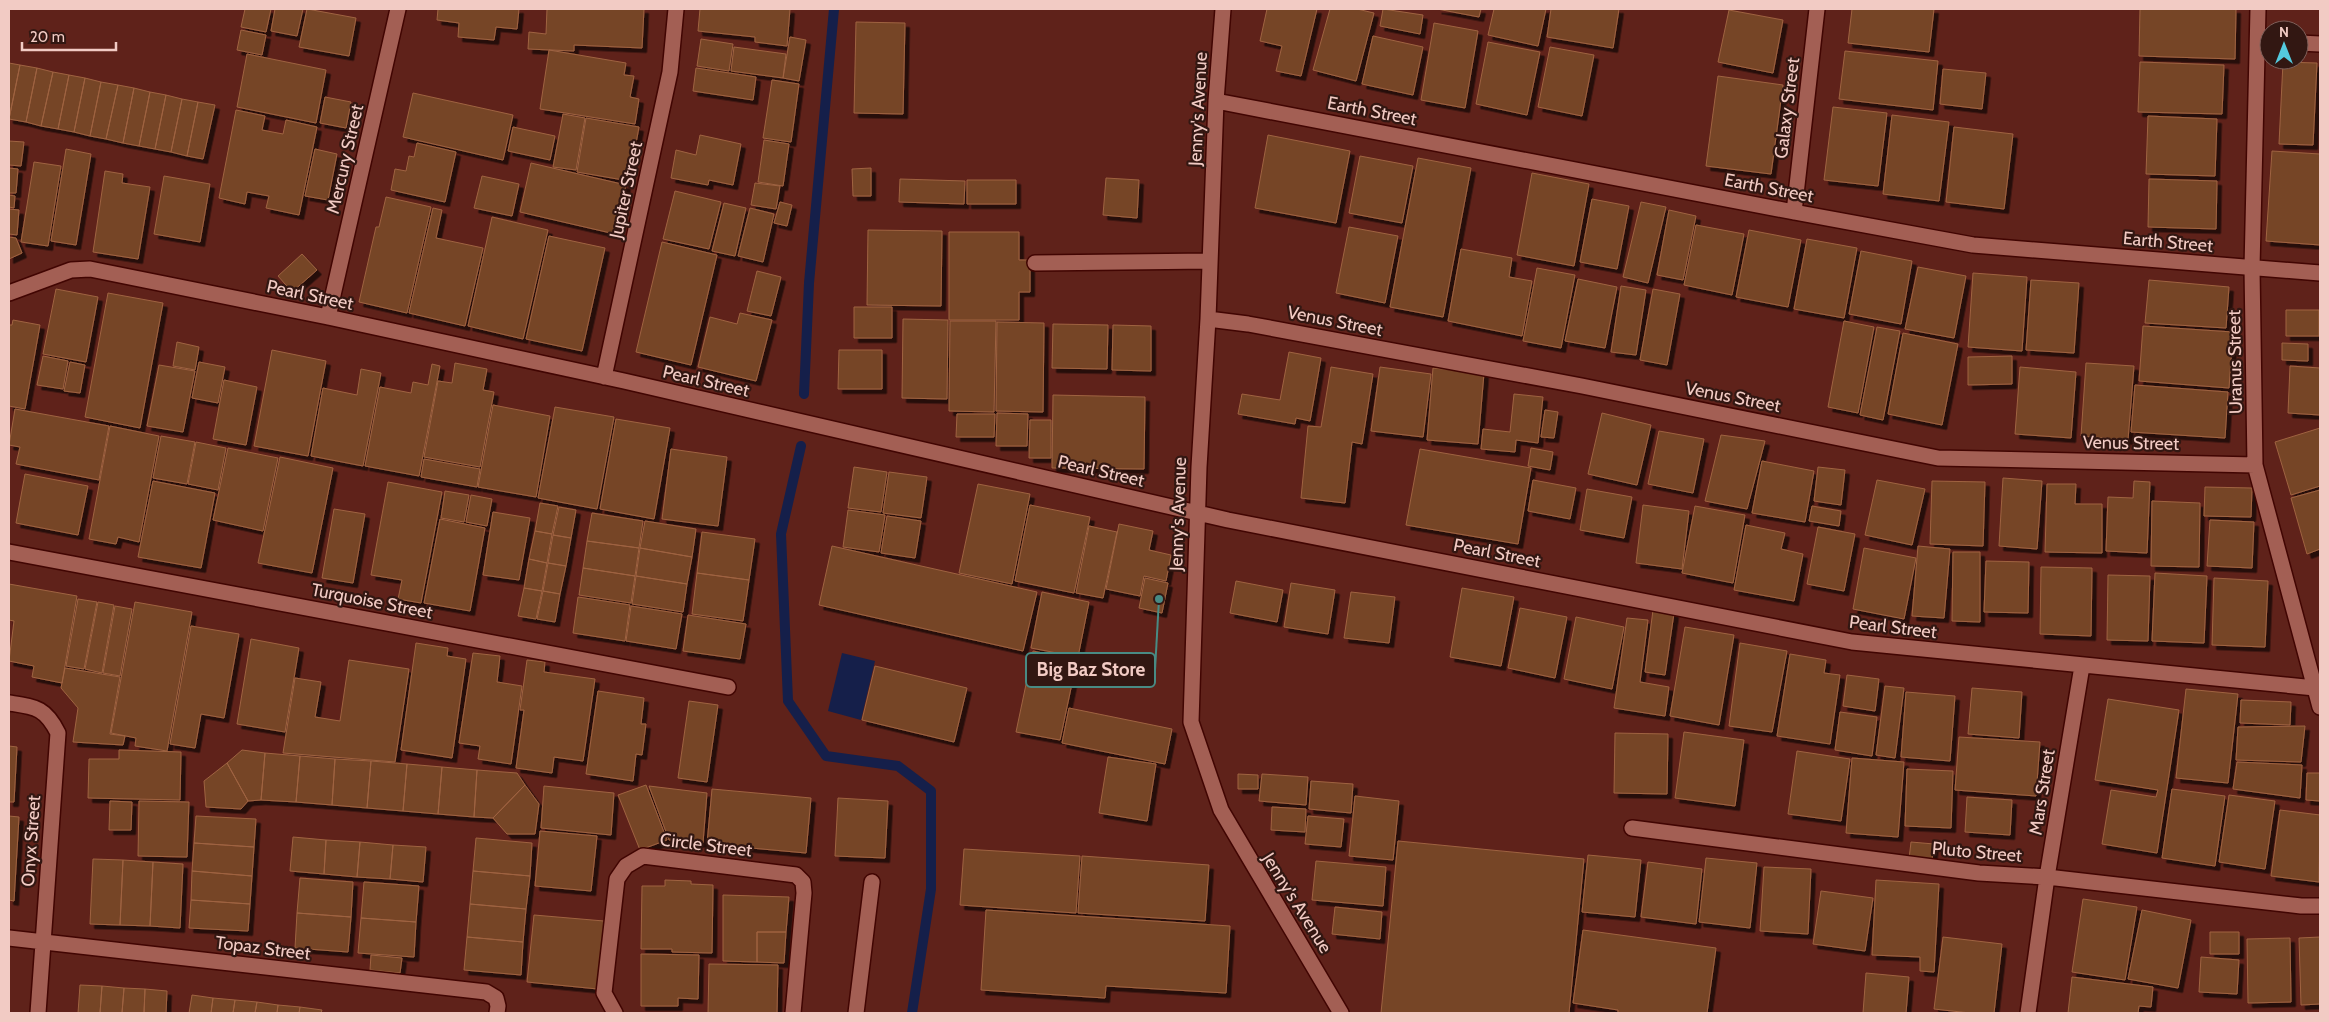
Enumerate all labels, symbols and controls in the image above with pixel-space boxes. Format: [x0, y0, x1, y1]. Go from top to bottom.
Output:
scale bar [22, 20, 116, 52]
north arrow [2259, 20, 2309, 70]
text: N [2279, 23, 2289, 41]
text: 20 m [30, 28, 65, 46]
street label: Jenny's Avenue [1184, 52, 1212, 167]
street label: Galaxy Street [1770, 56, 1804, 160]
street label: Earth Street [1326, 92, 1418, 130]
street label: Mercury Street [322, 102, 368, 216]
street label: Jupiter Street [605, 139, 647, 242]
street label: Earth Street [1723, 169, 1815, 207]
street label: Earth Street [2122, 227, 2214, 257]
street label: Pearl Street [265, 275, 355, 315]
street label: Venus Street [1286, 301, 1384, 341]
street label: Uranus Street [2223, 310, 2247, 414]
street label: Pearl Street [661, 360, 751, 402]
street label: Venus Street [1684, 377, 1782, 417]
street label: Venus Street [2083, 431, 2179, 455]
street label: Pearl Street [1056, 450, 1146, 492]
street label: Jenny's Avenue [1165, 457, 1191, 572]
street label: Pearl Street [1452, 534, 1542, 572]
street label: Turquoise Street [309, 578, 435, 624]
street label: Pearl Street [1848, 611, 1938, 643]
callout: Big Baz Store [1026, 653, 1155, 687]
text: Big Baz Store [1037, 658, 1146, 681]
street label: Mars Street [2024, 748, 2060, 836]
street label: Onyx Street [17, 795, 45, 887]
street label: Circle Street [659, 828, 753, 862]
street label: Pluto Street [1931, 837, 2023, 867]
street label: Jenny's Avenue [1257, 848, 1337, 957]
street label: Topaz Street [214, 931, 312, 965]

